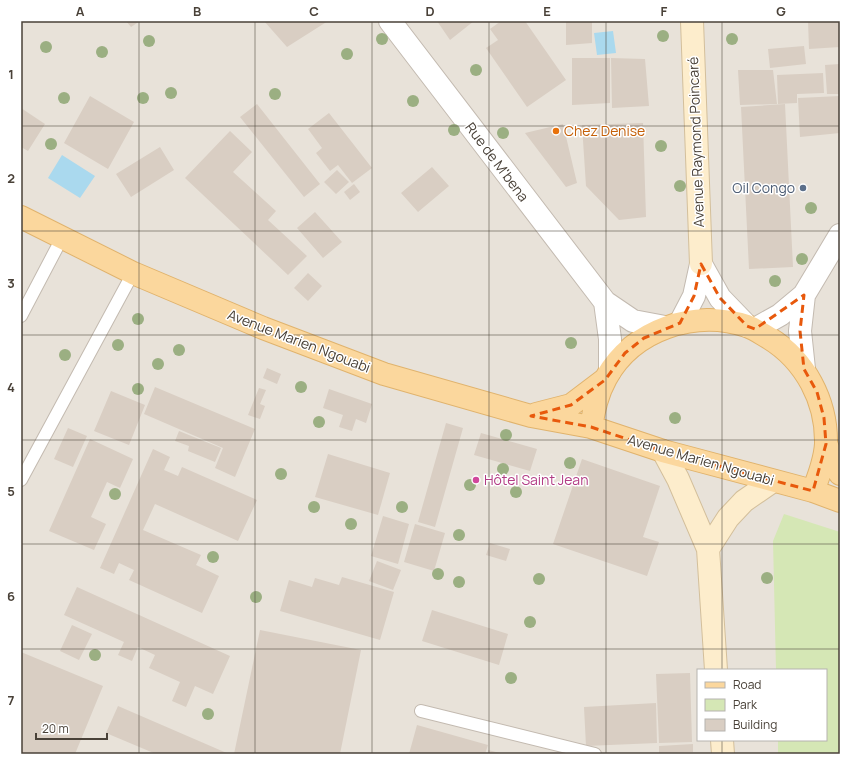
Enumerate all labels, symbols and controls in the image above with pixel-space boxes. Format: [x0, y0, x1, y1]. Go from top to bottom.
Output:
text: A [76, 2, 85, 20]
text: B [193, 2, 201, 20]
text: C [309, 2, 319, 20]
text: D [425, 2, 435, 20]
text: E [543, 2, 551, 20]
text: F [661, 2, 668, 20]
text: G [776, 2, 786, 20]
street label: Avenue Raymond Poincaré [683, 56, 708, 228]
text: 1 [8, 65, 14, 83]
street label: Rue de M'bena [461, 118, 533, 205]
place label: Chez Denise [564, 121, 645, 140]
marker: Chez Denise [551, 126, 561, 136]
text: 2 [7, 169, 15, 187]
place label: Oil Congo [732, 178, 795, 197]
marker: Oil Congo [798, 183, 808, 193]
text: 3 [7, 274, 15, 292]
street label: Avenue Marien Ngouabi [225, 305, 373, 377]
text: 4 [7, 378, 15, 396]
street label: Avenue Marien Ngouabi [626, 430, 777, 490]
place label: Hôtel Saint Jean [484, 470, 588, 489]
marker: Hôtel Saint Jean [471, 475, 481, 485]
text: 5 [7, 482, 15, 500]
text: 6 [7, 587, 15, 605]
legend [697, 669, 827, 741]
text: Road [733, 676, 761, 693]
text: 7 [8, 691, 15, 709]
text: Park [733, 696, 758, 713]
scale bar [36, 715, 107, 741]
text: Building [733, 716, 777, 733]
text: 20 m [42, 720, 69, 737]

